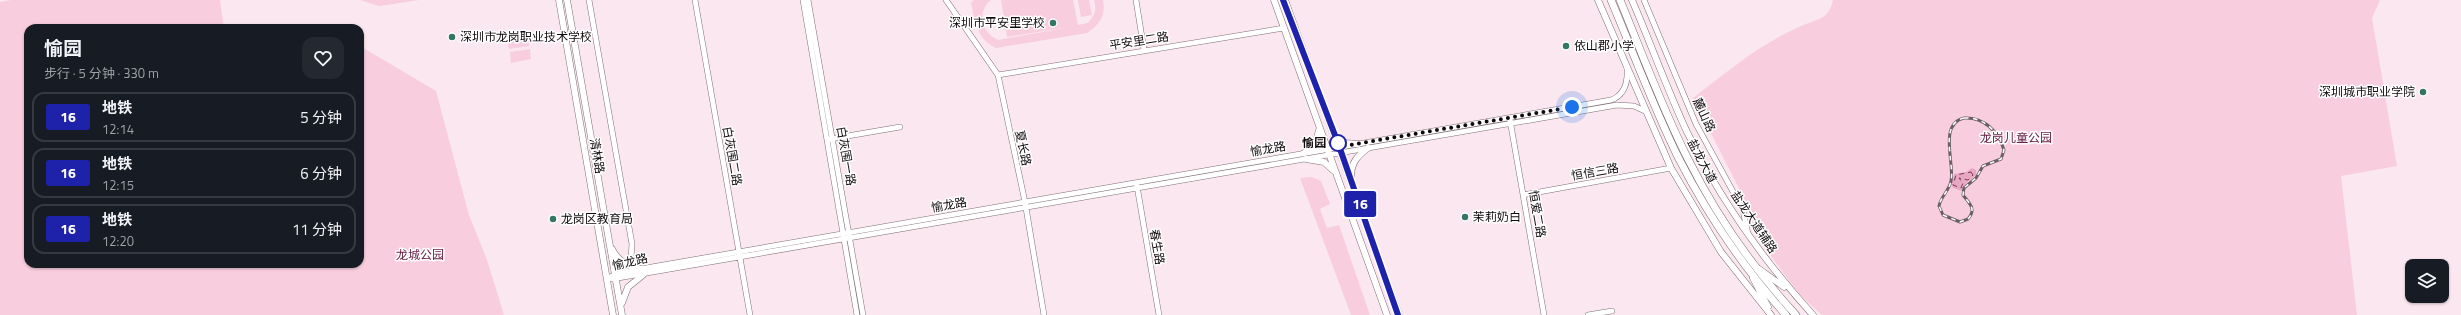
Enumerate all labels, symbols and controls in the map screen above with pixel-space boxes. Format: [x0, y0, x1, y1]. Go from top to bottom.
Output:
place label: 深圳市平安里学校 [949, 13, 1045, 32]
marker: 深圳市平安里学校 [1048, 18, 1058, 28]
street label: 平安里二路 [1108, 26, 1170, 55]
place label: 深圳市龙岗职业技术学校 [460, 27, 592, 46]
marker: 深圳市龙岗职业技术学校 [447, 32, 457, 42]
text: 愉园 [44, 33, 82, 62]
place label: 依山郡小学 [1574, 36, 1634, 55]
button: heart [302, 37, 344, 79]
marker: 依山郡小学 [1561, 41, 1571, 51]
text: 步行 · 5 分钟 · 330 m [44, 63, 159, 83]
place label: 深圳城市职业学院 [2319, 82, 2415, 101]
marker: 深圳城市职业学院 [2418, 87, 2428, 97]
street label: 麓山路 [1688, 94, 1721, 135]
text: 地铁 [102, 96, 132, 119]
your location [1562, 97, 1582, 117]
text: 16 [60, 106, 76, 127]
text: 5 分钟 [300, 106, 342, 129]
text: 12:14 [102, 119, 134, 139]
street label: 白灰围二路 [718, 125, 747, 187]
street label: 白灰围一路 [832, 125, 861, 187]
street label: 夏长路 [1010, 128, 1037, 167]
park label: 龙岗儿童公园 [1980, 128, 2052, 147]
place label: 愉园 [1302, 133, 1326, 152]
marker: 愉园 [1329, 134, 1347, 152]
street label: 盐龙大道 [1683, 135, 1722, 186]
street label: 愉龙路 [1249, 136, 1287, 161]
street label: 清林路 [585, 137, 610, 175]
text: 地铁 [102, 152, 132, 175]
street label: 恒信三路 [1570, 158, 1620, 185]
text: 16 [60, 162, 76, 183]
text: 6 分钟 [300, 162, 342, 185]
text: 12:15 [102, 175, 134, 195]
street label: 盐龙大道辅路 [1726, 187, 1782, 257]
street label: 恒爱二路 [1524, 189, 1551, 239]
line badge: 16 [1342, 191, 1378, 217]
street label: 愉龙路 [930, 192, 968, 217]
text: 16 [1352, 193, 1368, 214]
place label: 茉莉奶白 [1473, 207, 1521, 226]
text: 地铁 [102, 208, 132, 231]
place label: 龙岗区教育局 [561, 209, 633, 228]
marker: 茉莉奶白 [1460, 212, 1470, 222]
marker: 龙岗区教育局 [548, 214, 558, 224]
text: 16 [60, 218, 76, 239]
text: 11 分钟 [292, 218, 342, 241]
street label: 春生路 [1145, 228, 1170, 266]
text: 12:20 [102, 231, 134, 251]
park label: 龙城公园 [396, 245, 444, 264]
street label: 愉龙路 [610, 248, 650, 275]
map controls [2405, 259, 2449, 303]
button: layers [2405, 259, 2449, 303]

